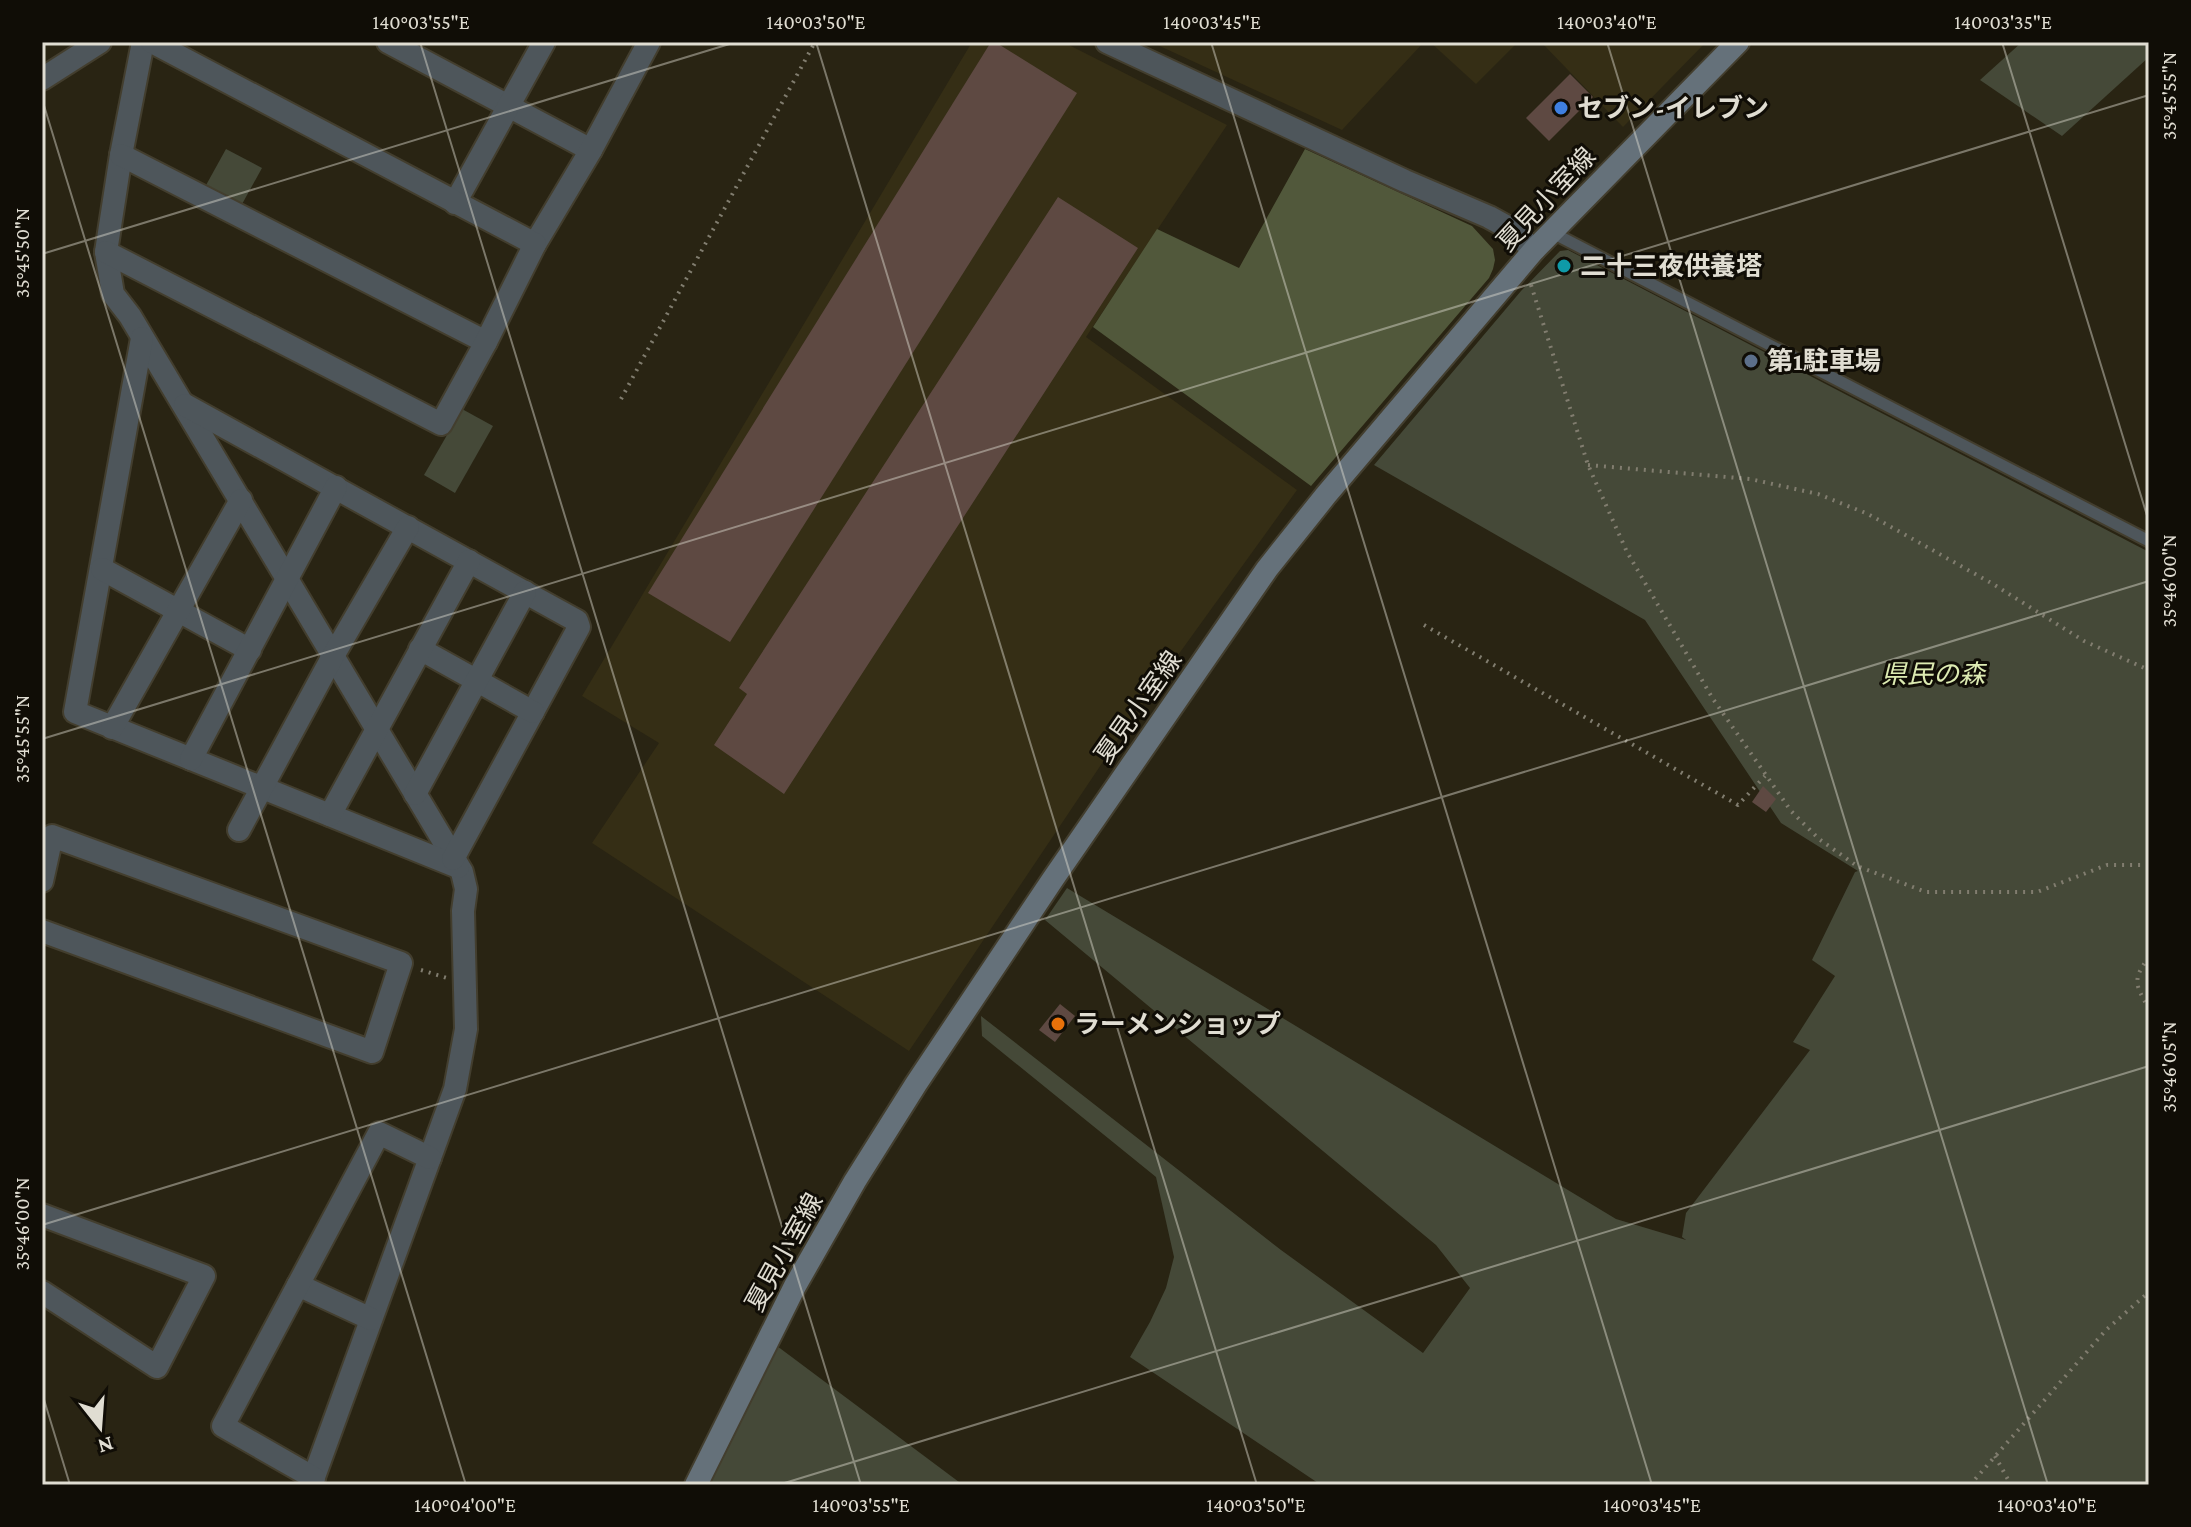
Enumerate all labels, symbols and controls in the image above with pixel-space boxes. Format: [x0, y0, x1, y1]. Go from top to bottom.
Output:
text: 140°03'55"E [372, 11, 470, 33]
text: 140°03'50"E [767, 11, 866, 33]
text: 140°03'45"E [1163, 11, 1261, 33]
text: 140°03'40"E [1557, 11, 1657, 33]
text: 140°03'35"E [1954, 11, 2052, 33]
text: 35°45'55"N [2158, 52, 2180, 140]
place label: セブン-イレブン [1577, 94, 1769, 123]
marker: セブン-イレブン [1552, 99, 1570, 117]
street label: 夏見小室線 [1491, 142, 1601, 257]
text: 35°45'50"N [11, 208, 33, 298]
place label: 二十三夜供養塔 [1580, 252, 1762, 281]
marker: 二十三夜供養塔 [1555, 257, 1573, 275]
place label: 第1駐車場 [1767, 347, 1881, 376]
marker: 第1駐車場 [1742, 352, 1760, 370]
text: 35°46'00"N [2158, 534, 2180, 628]
street label: 夏見小室線 [1089, 646, 1188, 769]
park label: 県民の森 [1881, 660, 1988, 689]
text: 35°45'55"N [11, 695, 33, 783]
place label: ラーメンショップ [1074, 1010, 1281, 1039]
marker: ラーメンショップ [1049, 1015, 1067, 1033]
text: 35°46'05"N [2158, 1021, 2180, 1113]
text: 35°46'00"N [11, 1177, 33, 1271]
street label: 夏見小室線 [740, 1188, 829, 1316]
north arrow [60, 1387, 140, 1467]
text: N [95, 1432, 117, 1460]
text: 140°04'00"E [414, 1494, 516, 1516]
text: 140°03'55"E [812, 1494, 910, 1516]
text: 140°03'50"E [1207, 1494, 1306, 1516]
text: 140°03'45"E [1603, 1494, 1701, 1516]
text: 140°03'40"E [1997, 1494, 2097, 1516]

